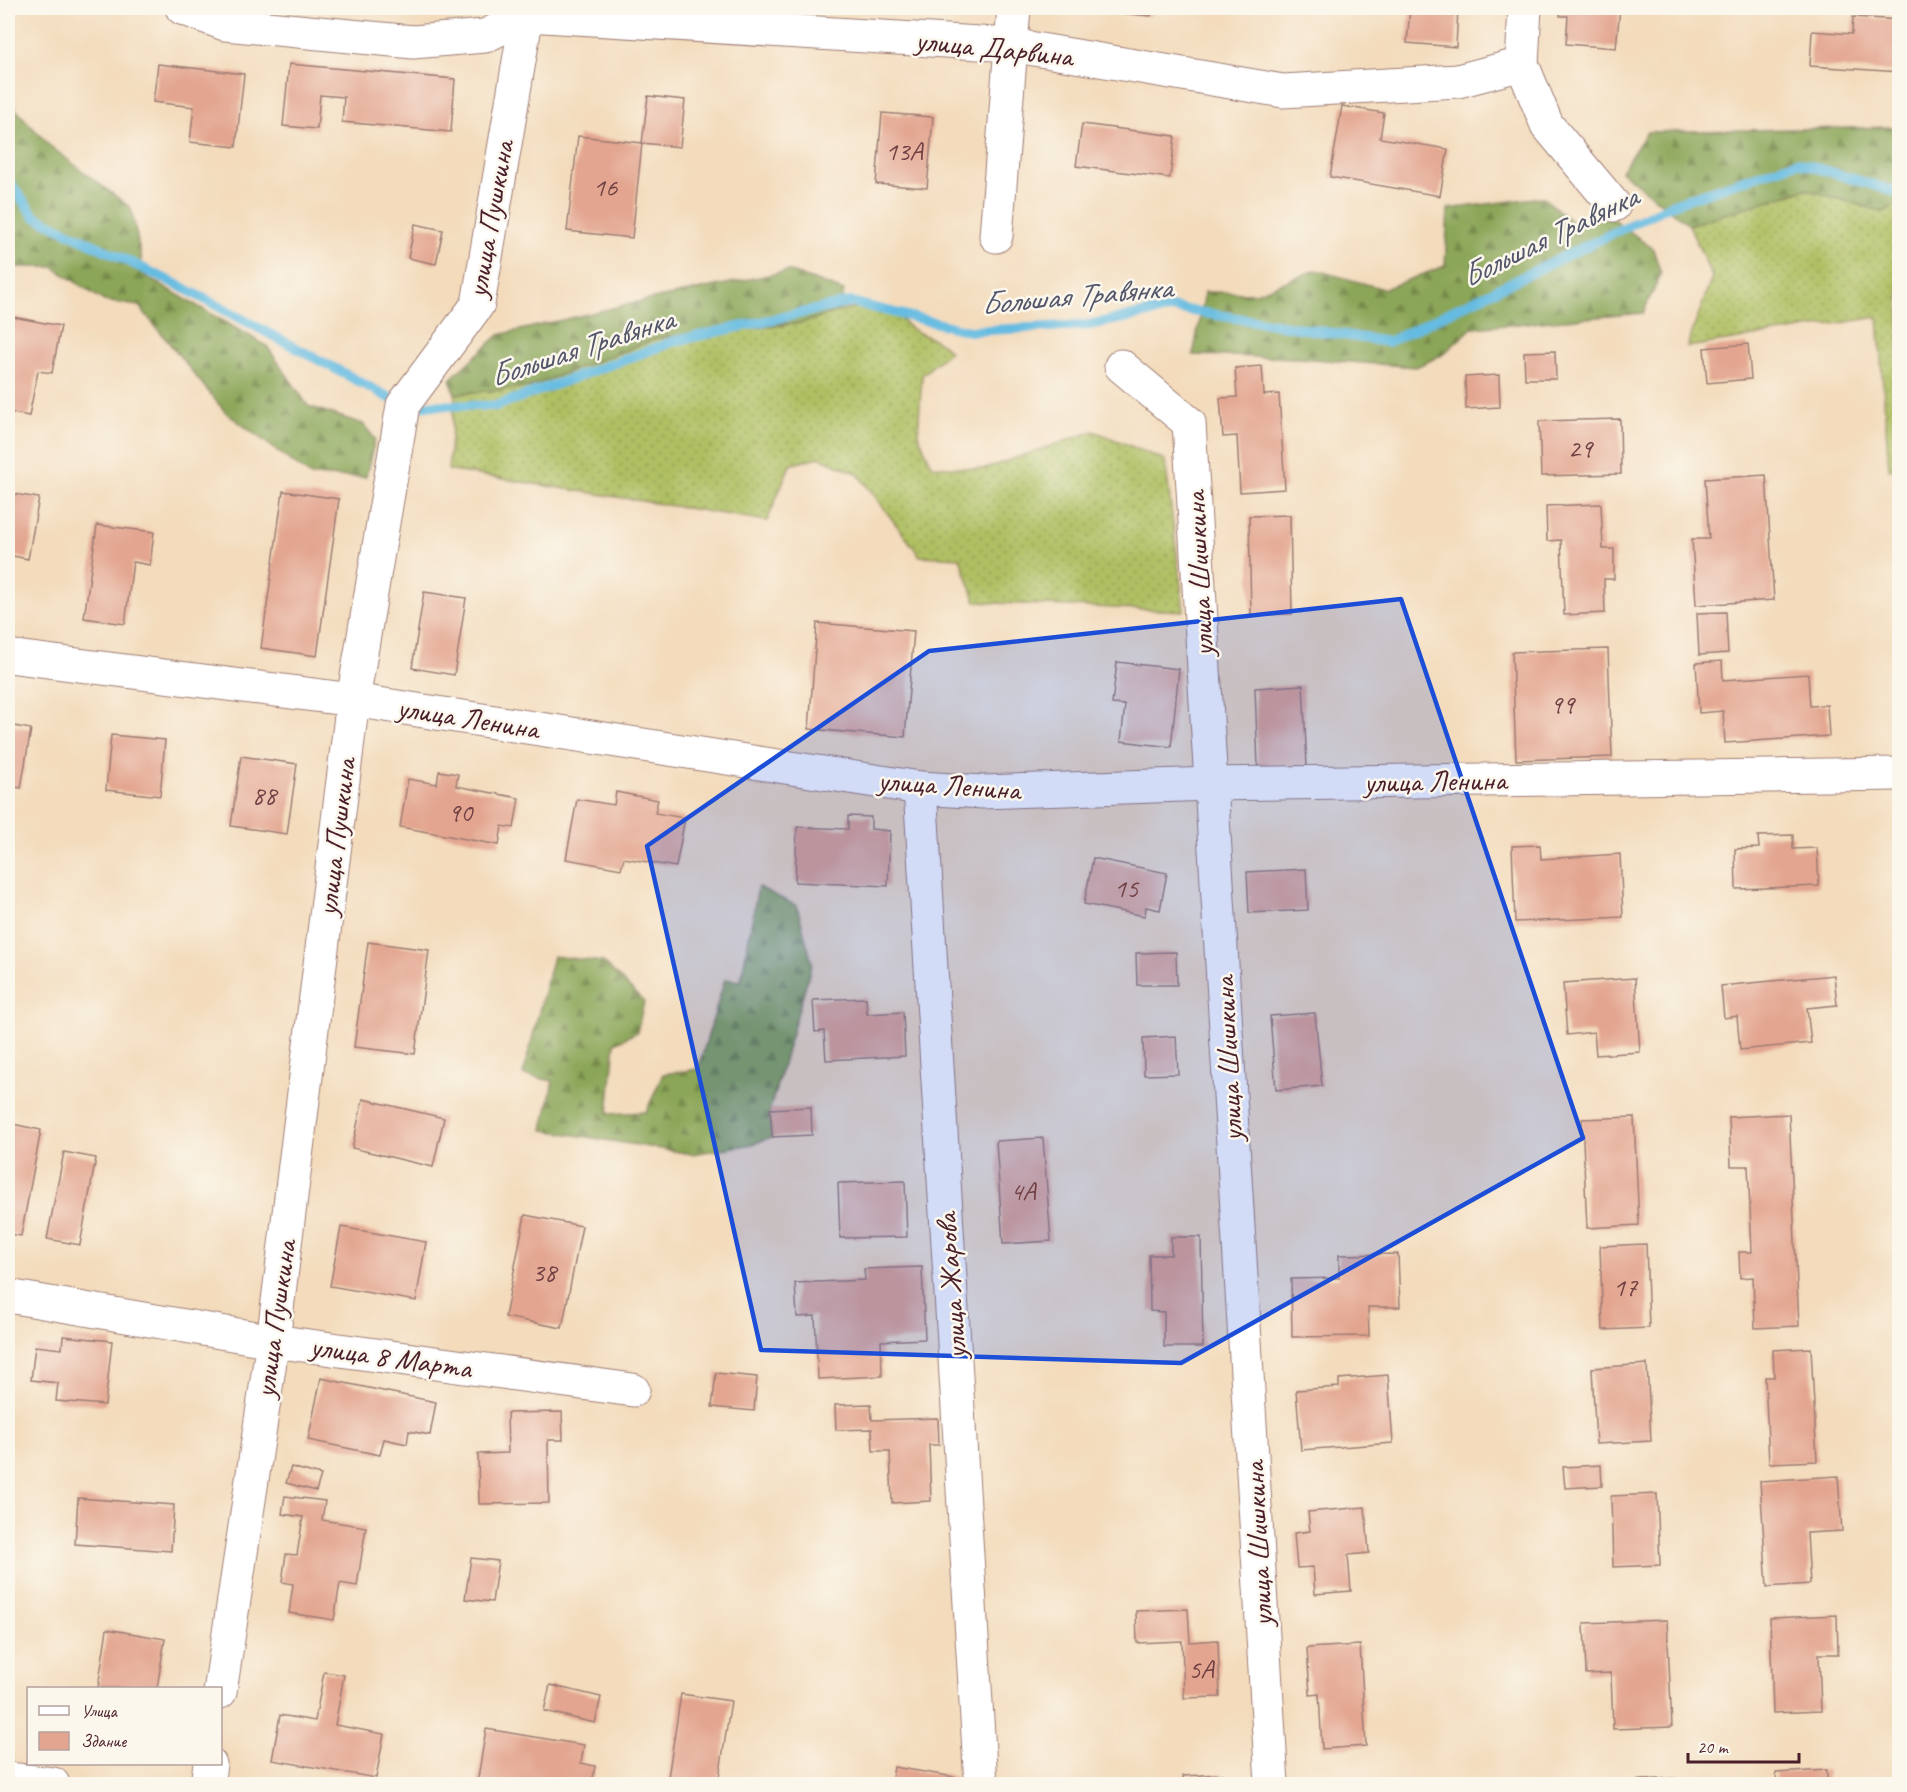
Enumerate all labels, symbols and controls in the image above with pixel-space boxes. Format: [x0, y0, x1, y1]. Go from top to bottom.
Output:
street label: улица Дарвина [912, 21, 1077, 75]
house number: 13А [885, 134, 924, 168]
street label: улица Пушкина [457, 135, 523, 302]
house number: 16 [593, 170, 618, 204]
water label: Большая Травянка [1454, 174, 1648, 297]
water label: Большая Травянка [979, 266, 1177, 324]
water label: Большая Травянка [484, 297, 682, 397]
house number: 29 [1568, 431, 1594, 465]
street label: улица Шишкина [1176, 488, 1222, 660]
house number: 99 [1550, 687, 1576, 721]
street label: улица Ленина [393, 688, 544, 748]
street label: улица Пушкина [307, 753, 365, 920]
street label: улица Ленина [875, 761, 1024, 809]
street label: улица Ленина [1361, 761, 1509, 801]
house number: 88 [252, 778, 279, 812]
house number: 90 [448, 795, 474, 829]
house number: 15 [1114, 871, 1140, 905]
street label: улица Шишкина [1205, 973, 1251, 1145]
house number: 4А [1010, 1174, 1037, 1208]
street label: улица Жарова [927, 1209, 975, 1362]
street label: улица Пушкина [245, 1235, 305, 1402]
house number: 38 [532, 1255, 559, 1289]
house number: 17 [1613, 1270, 1639, 1304]
street label: улица 8 Марта [306, 1327, 476, 1387]
street label: улица Шишкина [1235, 1458, 1281, 1630]
house number: 5А [1188, 1652, 1215, 1686]
legend [27, 1687, 222, 1765]
text: Улица [81, 1700, 118, 1722]
scale bar [1688, 1726, 1799, 1764]
text: Здание [81, 1730, 127, 1752]
text: 20 m [1697, 1736, 1730, 1758]

